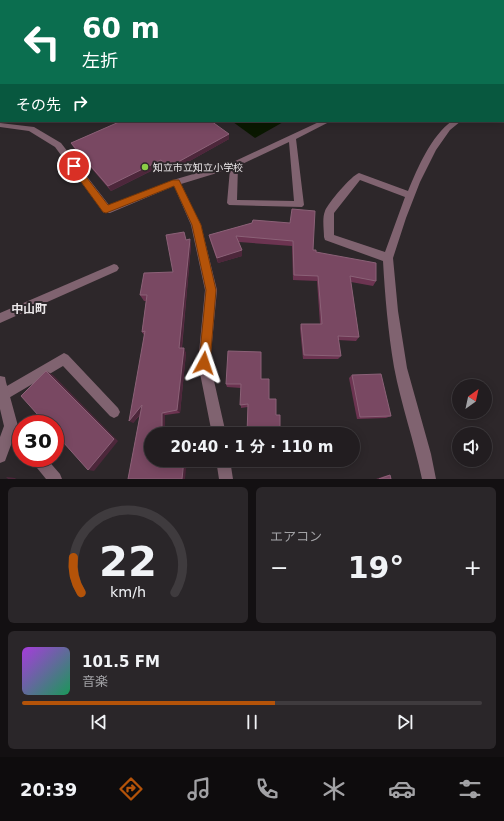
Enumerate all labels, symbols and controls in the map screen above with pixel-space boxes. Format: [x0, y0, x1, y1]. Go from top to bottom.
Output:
text: 60 m [82, 12, 160, 45]
icon: left [16, 16, 68, 68]
text: 左折 [82, 50, 118, 71]
icon: right [69, 92, 91, 114]
text: その先 [16, 96, 61, 114]
pin [57, 149, 91, 183]
icon: arrive [63, 155, 85, 177]
marker: 知立市立知立小学校 [140, 162, 150, 172]
place label: 知立市立知立小学校 [153, 162, 243, 173]
district label: 中山町 [11, 302, 47, 316]
position arrow [183, 342, 225, 384]
north arrow [452, 379, 492, 419]
map controls [452, 379, 492, 467]
speed limit sign: 30 [12, 415, 64, 467]
button: sound [452, 427, 492, 467]
text: 20:40 · 1 分 · 110 m [171, 438, 333, 456]
text: エアコン [270, 529, 322, 544]
text: 22 [99, 537, 157, 586]
text: 19° [348, 550, 404, 585]
text: − [270, 555, 288, 580]
text: + [464, 555, 482, 580]
text: km/h [110, 584, 146, 600]
text: 101.5 FM [82, 653, 160, 671]
text: 音楽 [82, 674, 108, 689]
icon: previous [88, 711, 110, 733]
icon: pause [241, 711, 263, 733]
icon: next [394, 711, 416, 733]
icon: directions [117, 775, 145, 803]
icon: music [185, 775, 213, 803]
icon: phone [253, 775, 281, 803]
icon: climate [320, 775, 348, 803]
icon: car [388, 775, 416, 803]
icon: filters [456, 775, 484, 803]
text: 20:39 [20, 779, 77, 800]

